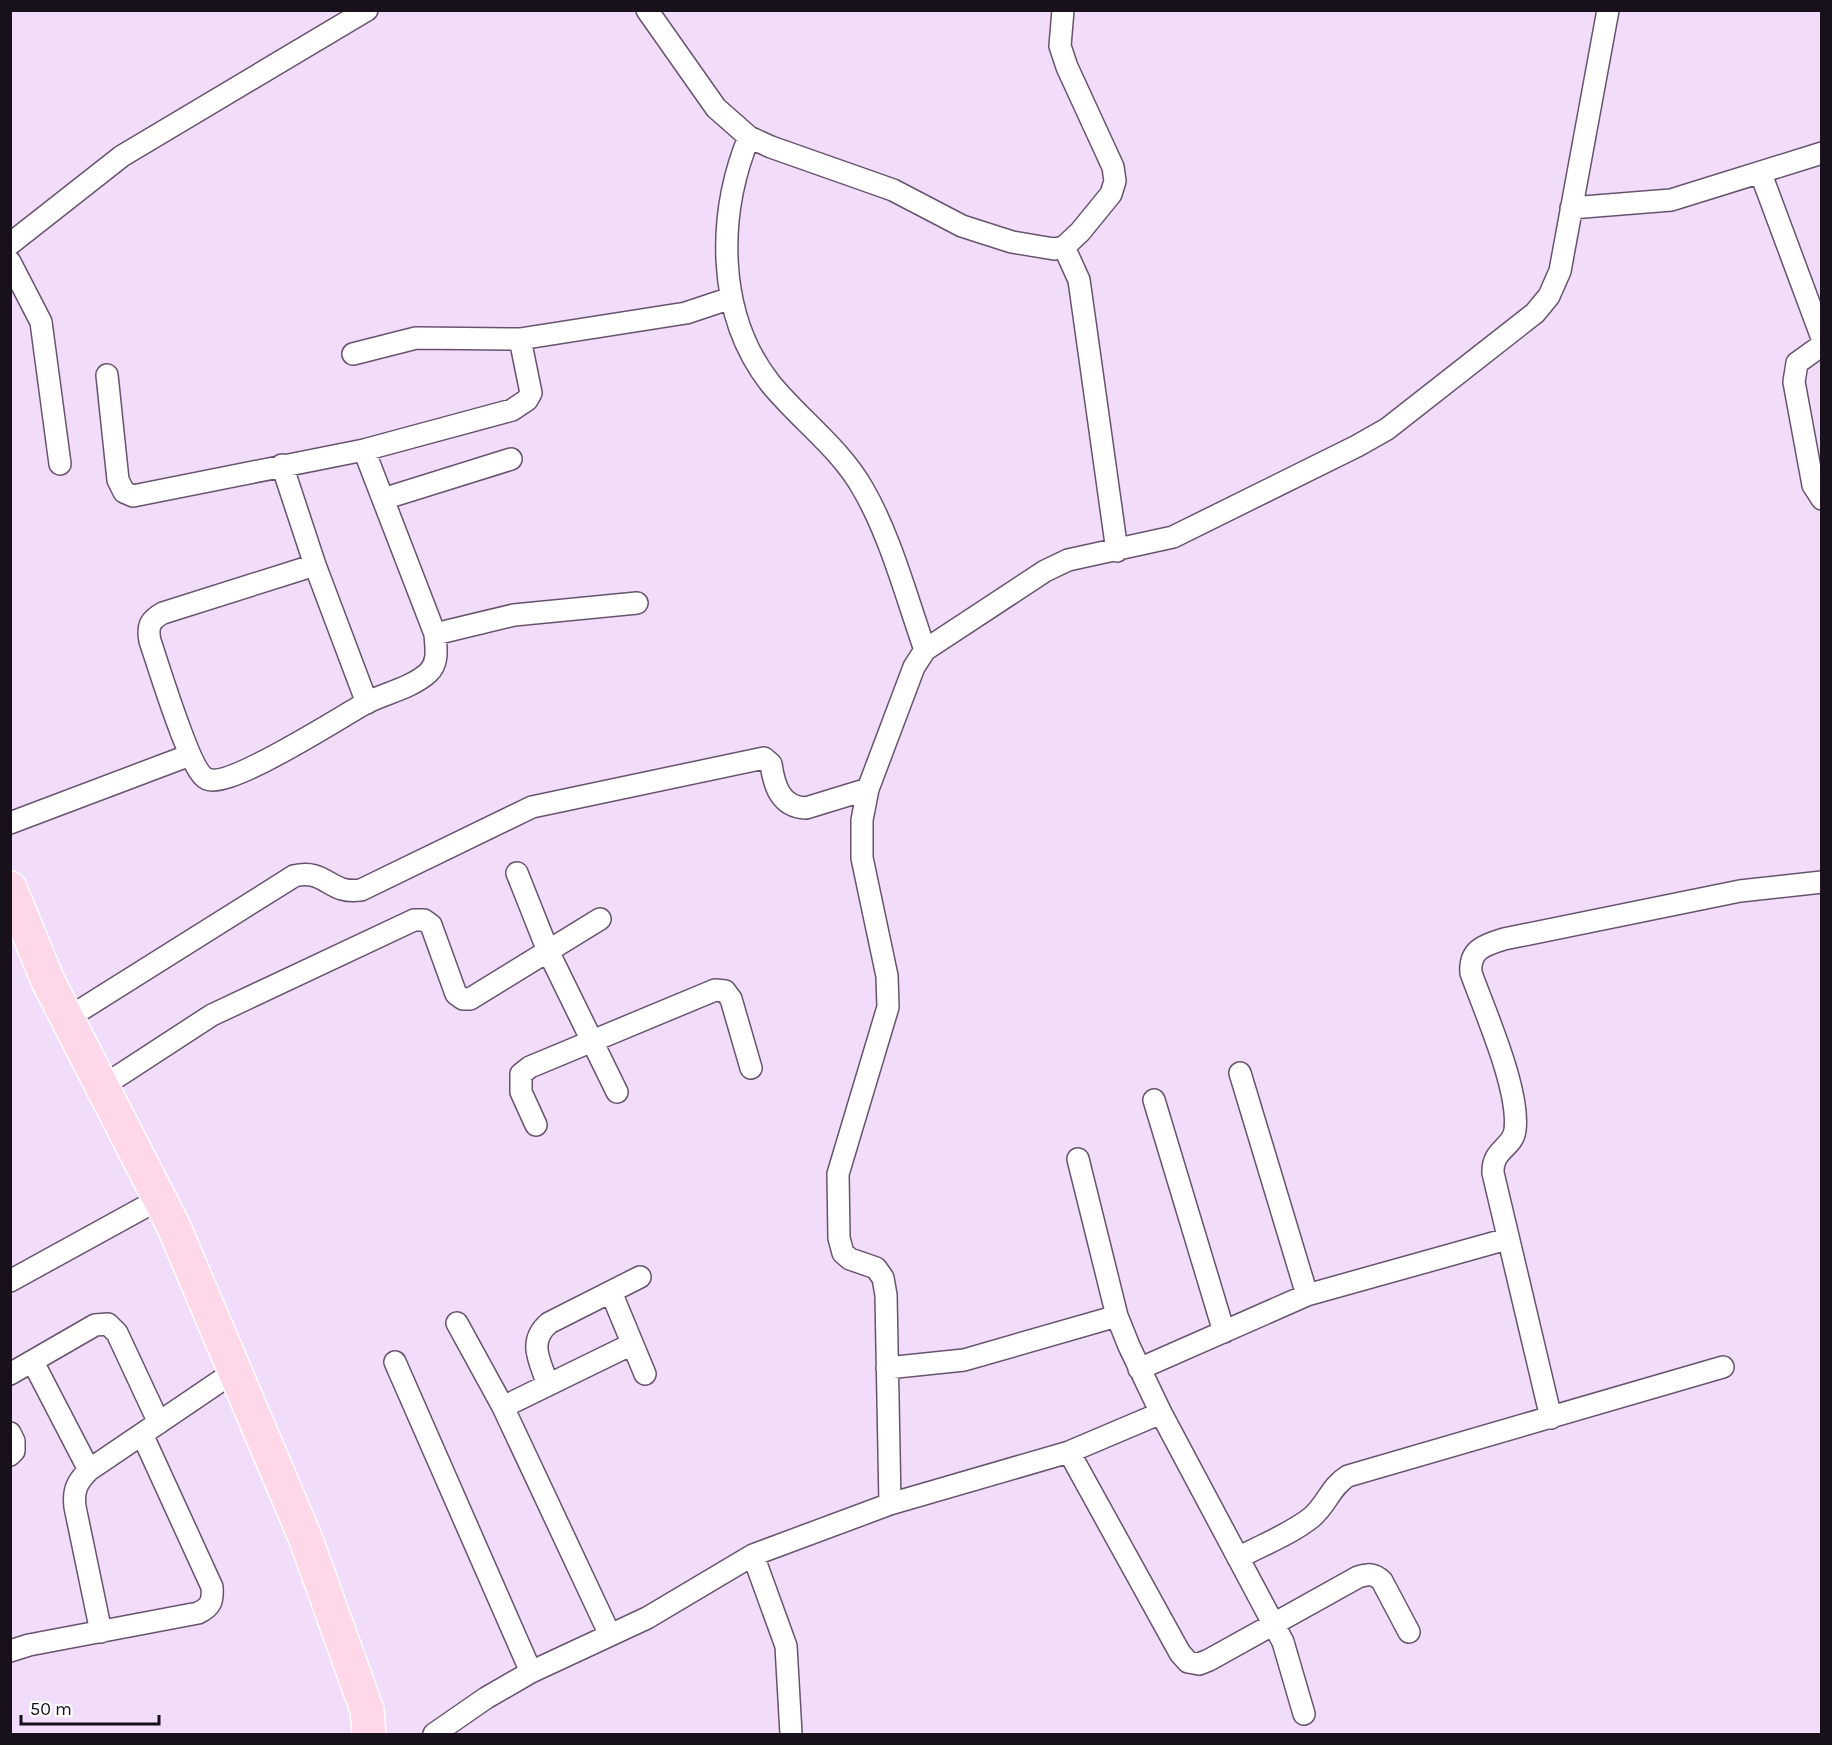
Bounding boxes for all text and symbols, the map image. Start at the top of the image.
scale bar [21,1688,159,1726]
text: 50 m [30,1698,72,1720]

